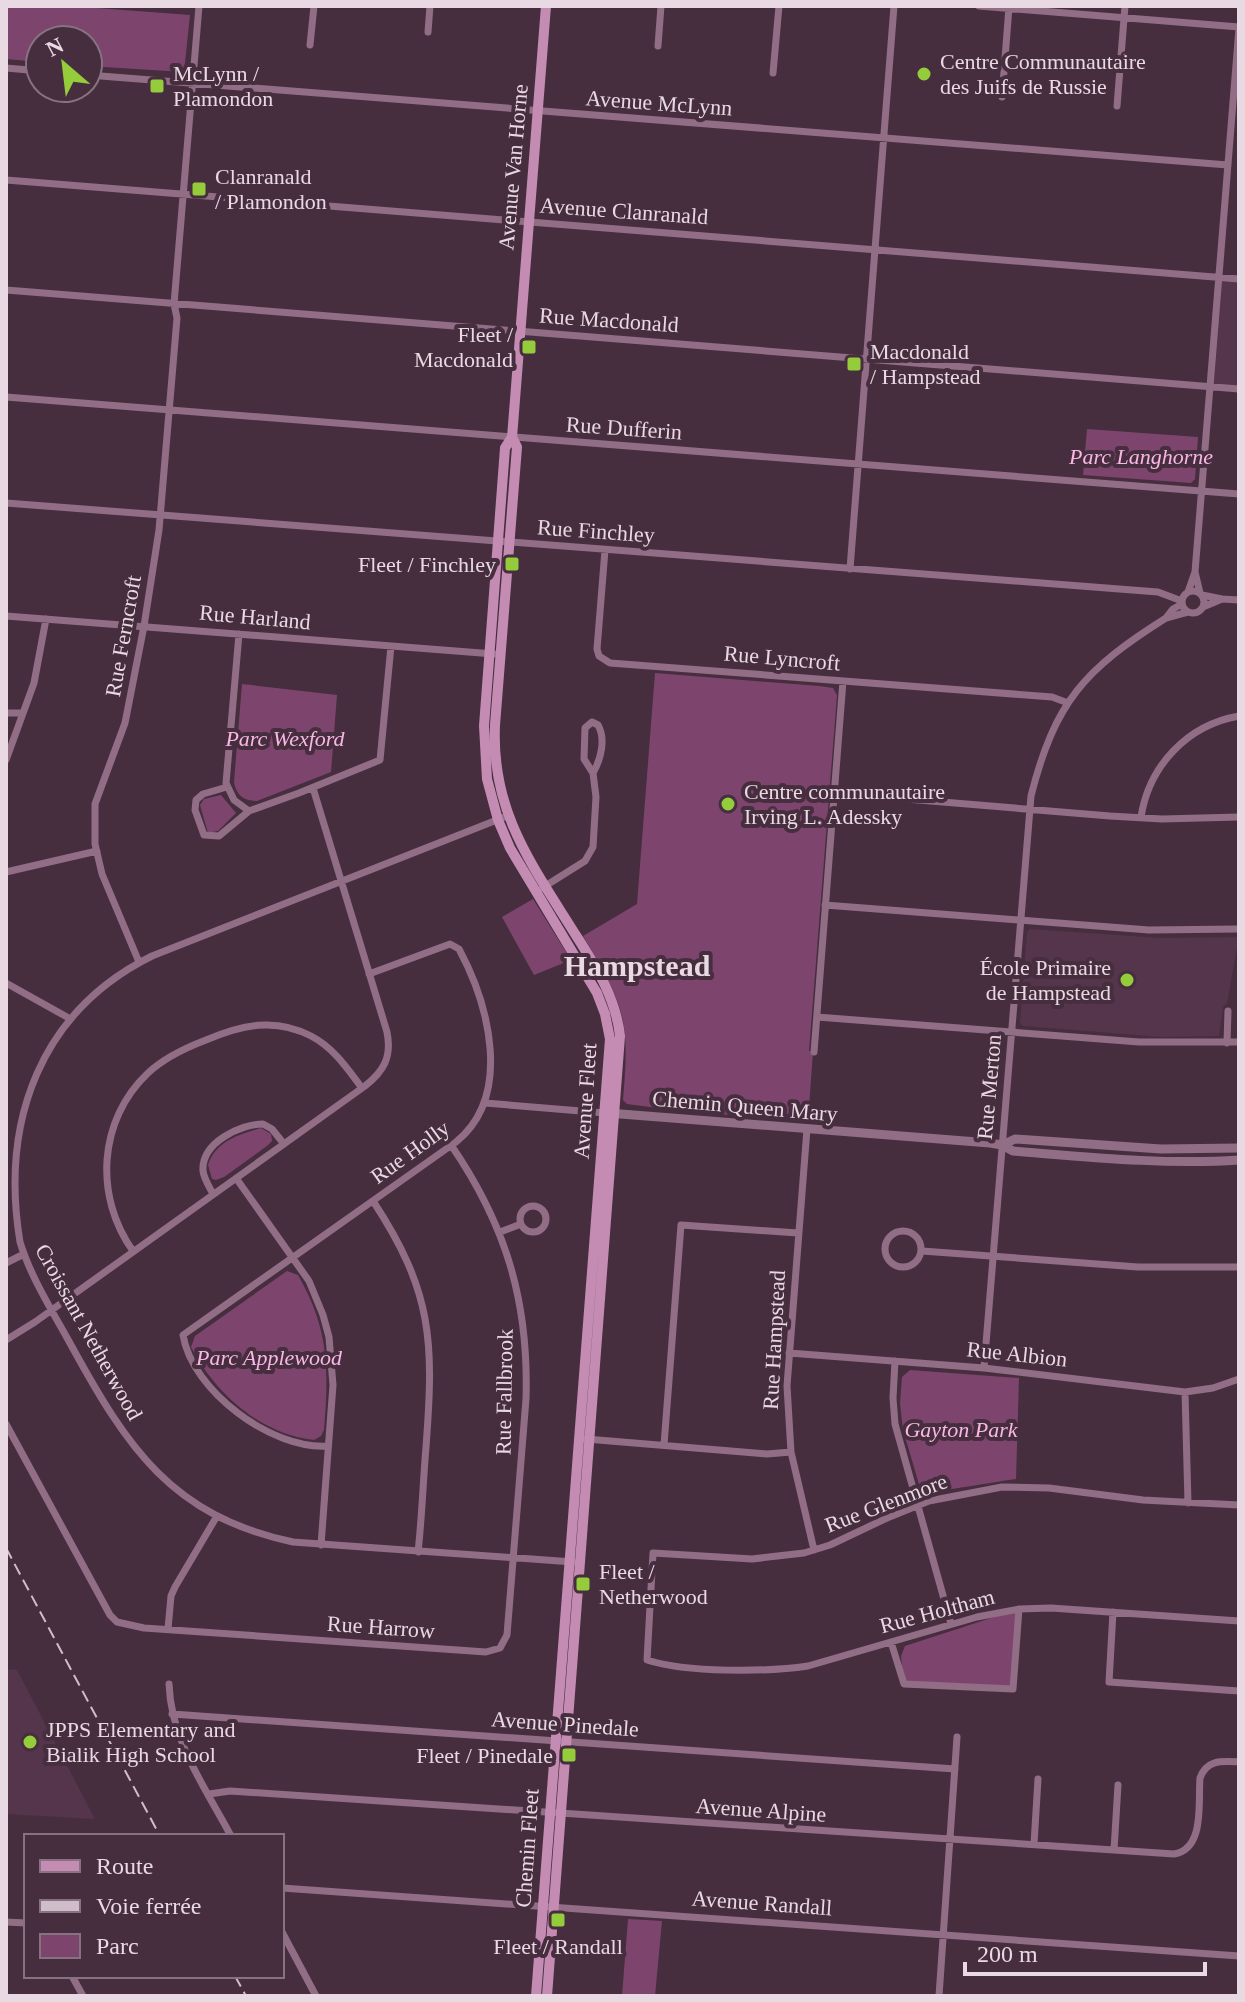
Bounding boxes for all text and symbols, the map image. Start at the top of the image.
north arrow [24,24,104,104]
text: N [42,32,68,62]
place label: Centre Communautaire des Juifs de Russie [940,49,1146,99]
place label: McLynn / Plamondon [173,61,273,111]
marker: Centre Communautaire des Juifs de Russie [915,65,933,83]
marker: McLynn / Plamondon [148,77,166,95]
street label: Avenue Van Horne [493,83,533,251]
street label: Avenue McLynn [585,85,733,121]
place label: Clanranald / Plamondon [215,164,327,214]
marker: Clanranald / Plamondon [190,180,208,198]
street label: Avenue Clanranald [539,193,709,229]
street label: Rue Macdonald [538,303,680,337]
place label: Fleet / Macdonald [414,322,514,372]
marker: Fleet / Macdonald [520,338,538,356]
place label: Macdonald / Hampstead [870,339,981,389]
marker: Macdonald / Hampstead [845,355,863,373]
street label: Rue Dufferin [565,411,683,445]
park label: Parc Langhorne [1068,444,1213,469]
street label: Rue Finchley [536,514,656,548]
place label: Fleet / Finchley [358,552,496,577]
marker: Fleet / Finchley [503,555,521,573]
street label: Rue Ferncroft [100,573,146,699]
street label: Rue Harland [198,600,312,634]
street label: Rue Lyncroft [723,640,841,676]
park label: Parc Wexford [224,726,346,751]
place label: Centre communautaire Irving L. Adessky [744,779,945,829]
marker: Centre communautaire Irving L. Adessky [719,795,737,813]
district label: Hampstead [564,949,711,982]
place label: École Primaire de Hampstead [980,955,1111,1005]
marker: École Primaire de Hampstead [1118,971,1136,989]
street label: Rue Merton [972,1033,1006,1141]
street label: Avenue Fleet [568,1042,602,1160]
street label: Chemin Queen Mary [651,1085,839,1127]
street label: Rue Holly [366,1115,454,1189]
street label: Croissant Netherwood [30,1240,148,1424]
street label: Rue Hampstead [758,1269,790,1411]
street label: Rue Fallbrook [490,1329,518,1455]
street label: Rue Albion [966,1336,1068,1372]
park label: Parc Applewood [195,1345,343,1370]
park label: Gayton Park [904,1417,1019,1442]
street label: Rue Glenmore [821,1468,951,1538]
place label: Fleet / Netherwood [599,1559,708,1609]
marker: Fleet / Netherwood [574,1575,592,1593]
street label: Rue Holtham [877,1584,997,1638]
street label: Rue Harrow [326,1611,436,1643]
street label: Avenue Pinedale [490,1706,640,1742]
place label: JPPS Elementary and Bialik High School [46,1717,235,1767]
marker: JPPS Elementary and Bialik High School [21,1733,39,1751]
place label: Fleet / Pinedale [416,1743,553,1768]
marker: Fleet / Pinedale [560,1746,578,1764]
street label: Chemin Fleet [510,1788,544,1908]
street label: Avenue Alpine [695,1793,827,1827]
legend [24,1834,284,1978]
text: Route [96,1853,153,1879]
street label: Avenue Randall [691,1886,833,1920]
text: Voie ferrée [96,1893,202,1919]
marker: Fleet / Randall [549,1911,567,1929]
scale bar [965,1926,1205,1976]
text: Parc [96,1933,139,1959]
place label: Fleet / Randall [493,1934,623,1959]
text: 200 m [977,1941,1038,1967]

